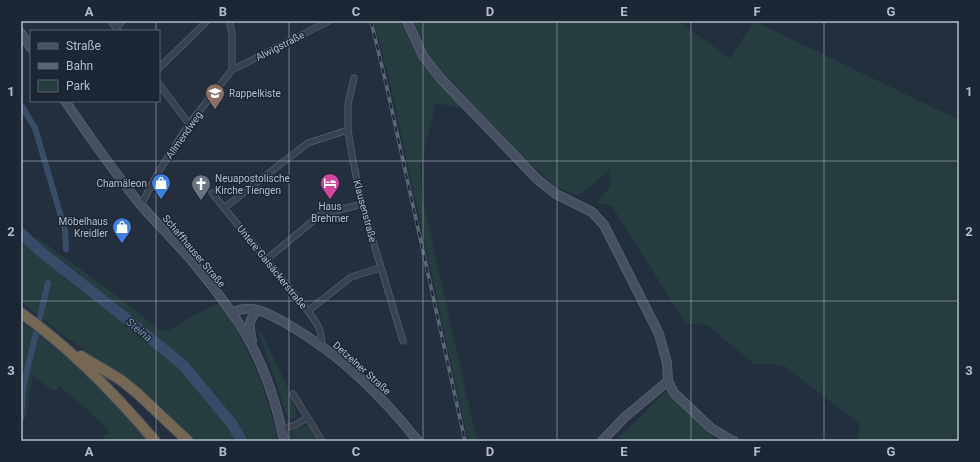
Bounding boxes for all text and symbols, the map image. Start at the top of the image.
text: A [85,4,94,19]
text: B [219,4,227,19]
text: C [352,4,361,19]
text: D [486,4,494,19]
text: E [620,4,628,19]
text: F [753,4,761,19]
text: G [887,4,896,19]
street label: Alwigstraße [254,29,306,63]
legend [30,30,160,102]
text: Straße [66,39,101,53]
text: Bahn [66,59,93,73]
text: Park [66,79,91,93]
school or university icon: Rappelkiste [204,82,226,110]
text: 1 [7,84,15,99]
text: 1 [965,84,973,99]
place label: Rappelkiste [229,88,281,99]
street label: Allmendweg [164,109,204,161]
shop icon: Chamäleon [150,172,172,200]
hotel icon: Haus Brehmer [319,172,341,200]
church icon: Neuapostolische Kirche Tiengen [190,173,212,201]
place label: Neuapostolische Kirche Tiengen [215,173,290,196]
place label: Chamäleon [96,178,147,189]
street label: Klausenstraße [351,179,379,243]
place label: Haus Brehmer [311,201,350,224]
street label: Schaffhauser Straße [161,213,227,289]
place label: Möbelhaus Kreidler [59,216,109,239]
shop icon: Möbelhaus Kreidler [111,216,133,244]
street label: Untere Gaisäckerstraße [235,223,309,311]
text: 2 [7,224,15,239]
text: 2 [965,224,973,239]
water label: Steina [123,316,155,345]
street label: Detzelner Straße [331,339,393,397]
text: 3 [7,363,15,378]
text: 3 [965,363,973,378]
text: A [85,444,94,459]
text: B [219,444,227,459]
text: C [352,444,361,459]
text: D [486,444,494,459]
text: E [620,444,628,459]
text: F [753,444,761,459]
text: G [887,444,896,459]

